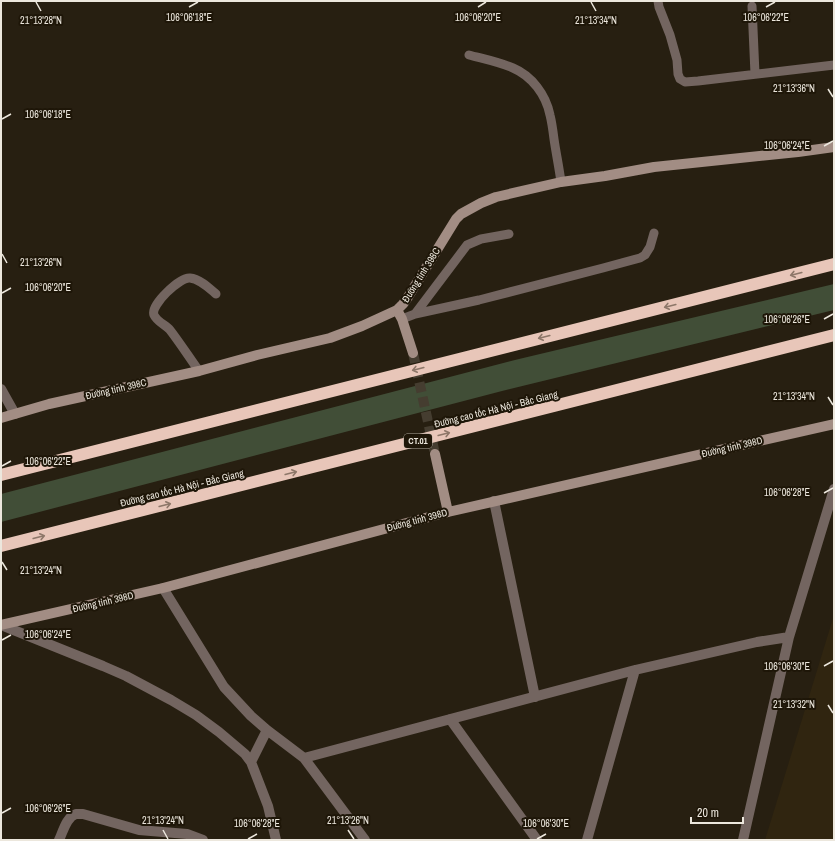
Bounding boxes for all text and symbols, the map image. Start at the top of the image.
text: 106°06'18"E [166,11,212,24]
text: 106°06'20"E [455,11,501,24]
text: 106°06'22"E [743,11,789,24]
text: 21°13'28"N [20,14,62,27]
text: 21°13'34"N [575,14,617,27]
text: 21°13'36"N [773,82,815,95]
text: 106°06'18"E [25,108,71,121]
text: 106°06'24"E [764,139,810,152]
street label: Đường tỉnh 398C [399,245,443,305]
text: 21°13'26"N [20,256,62,269]
one-way arrow [790,270,803,278]
text: 106°06'20"E [25,281,71,294]
one-way arrow [664,302,677,310]
text: 106°06'26"E [764,313,810,326]
one-way arrow [538,334,551,342]
one-way arrow [412,366,425,374]
street label: Đường tỉnh 398C [84,376,148,402]
street label: Đường cao tốc Hà Nội - Bắc Giang [433,387,559,431]
text: 21°13'34"N [773,390,815,403]
one-way arrow [437,430,450,437]
road number: CT.01 [404,434,432,448]
street label: Đường tỉnh 398D [700,434,764,460]
text: 106°06'22"E [25,455,71,468]
street label: Đường cao tốc Hà Nội - Bắc Giang [119,466,245,510]
one-way arrow [284,469,297,476]
text: 106°06'28"E [764,486,810,499]
one-way arrow [158,501,171,508]
street label: Đường tỉnh 398D [385,506,449,534]
one-way arrow [32,533,45,540]
text: 21°13'24"N [20,564,62,577]
street label: Đường tỉnh 398D [71,589,135,615]
text: 106°06'24"E [25,628,71,641]
text: 106°06'30"E [764,660,810,673]
text: 21°13'32"N [773,698,815,711]
scale bar [691,799,743,825]
text: 106°06'26"E [25,802,71,815]
text: 20 m [697,805,719,821]
text: 21°13'24"N [142,814,184,827]
text: 21°13'26"N [327,814,369,827]
text: 106°06'28"E [234,817,280,830]
text: 106°06'30"E [523,817,569,830]

